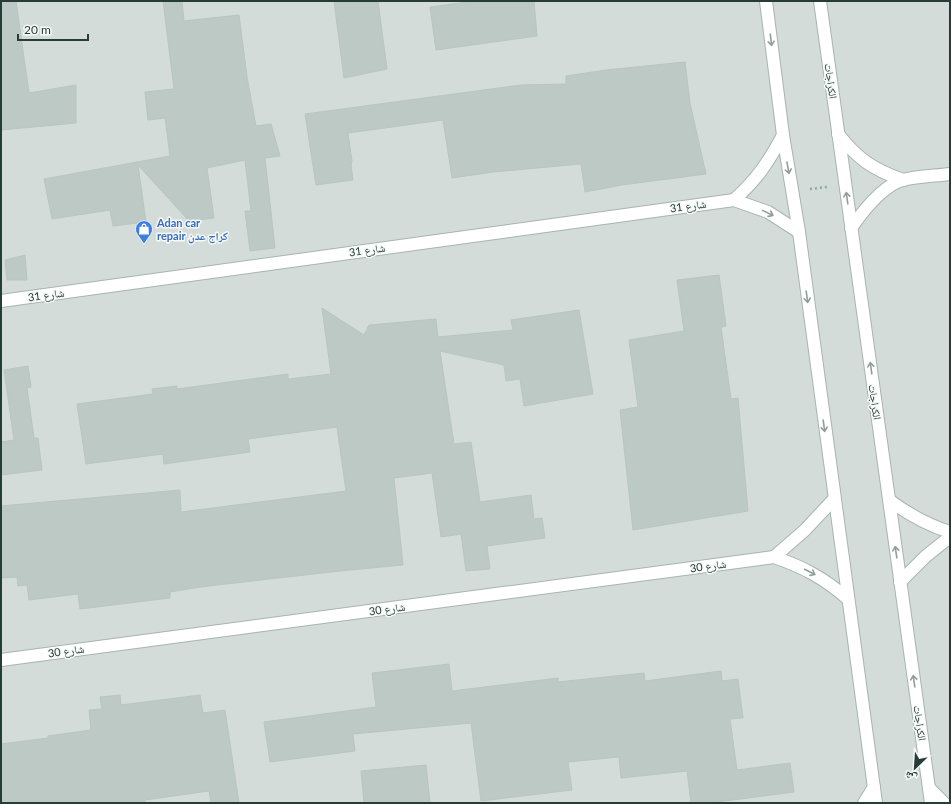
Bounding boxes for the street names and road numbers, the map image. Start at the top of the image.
street label: الكراجات [823,63,840,99]
street label: شارع 31 [669,197,707,215]
street label: شارع 31 [348,241,386,259]
street label: شارع 31 [27,286,65,304]
street label: الكراجات [867,384,884,420]
street label: شارع 30 [689,557,727,575]
street label: شارع 30 [368,600,406,618]
street label: شارع 30 [47,642,85,660]
street label: الكراجات [912,705,929,741]

